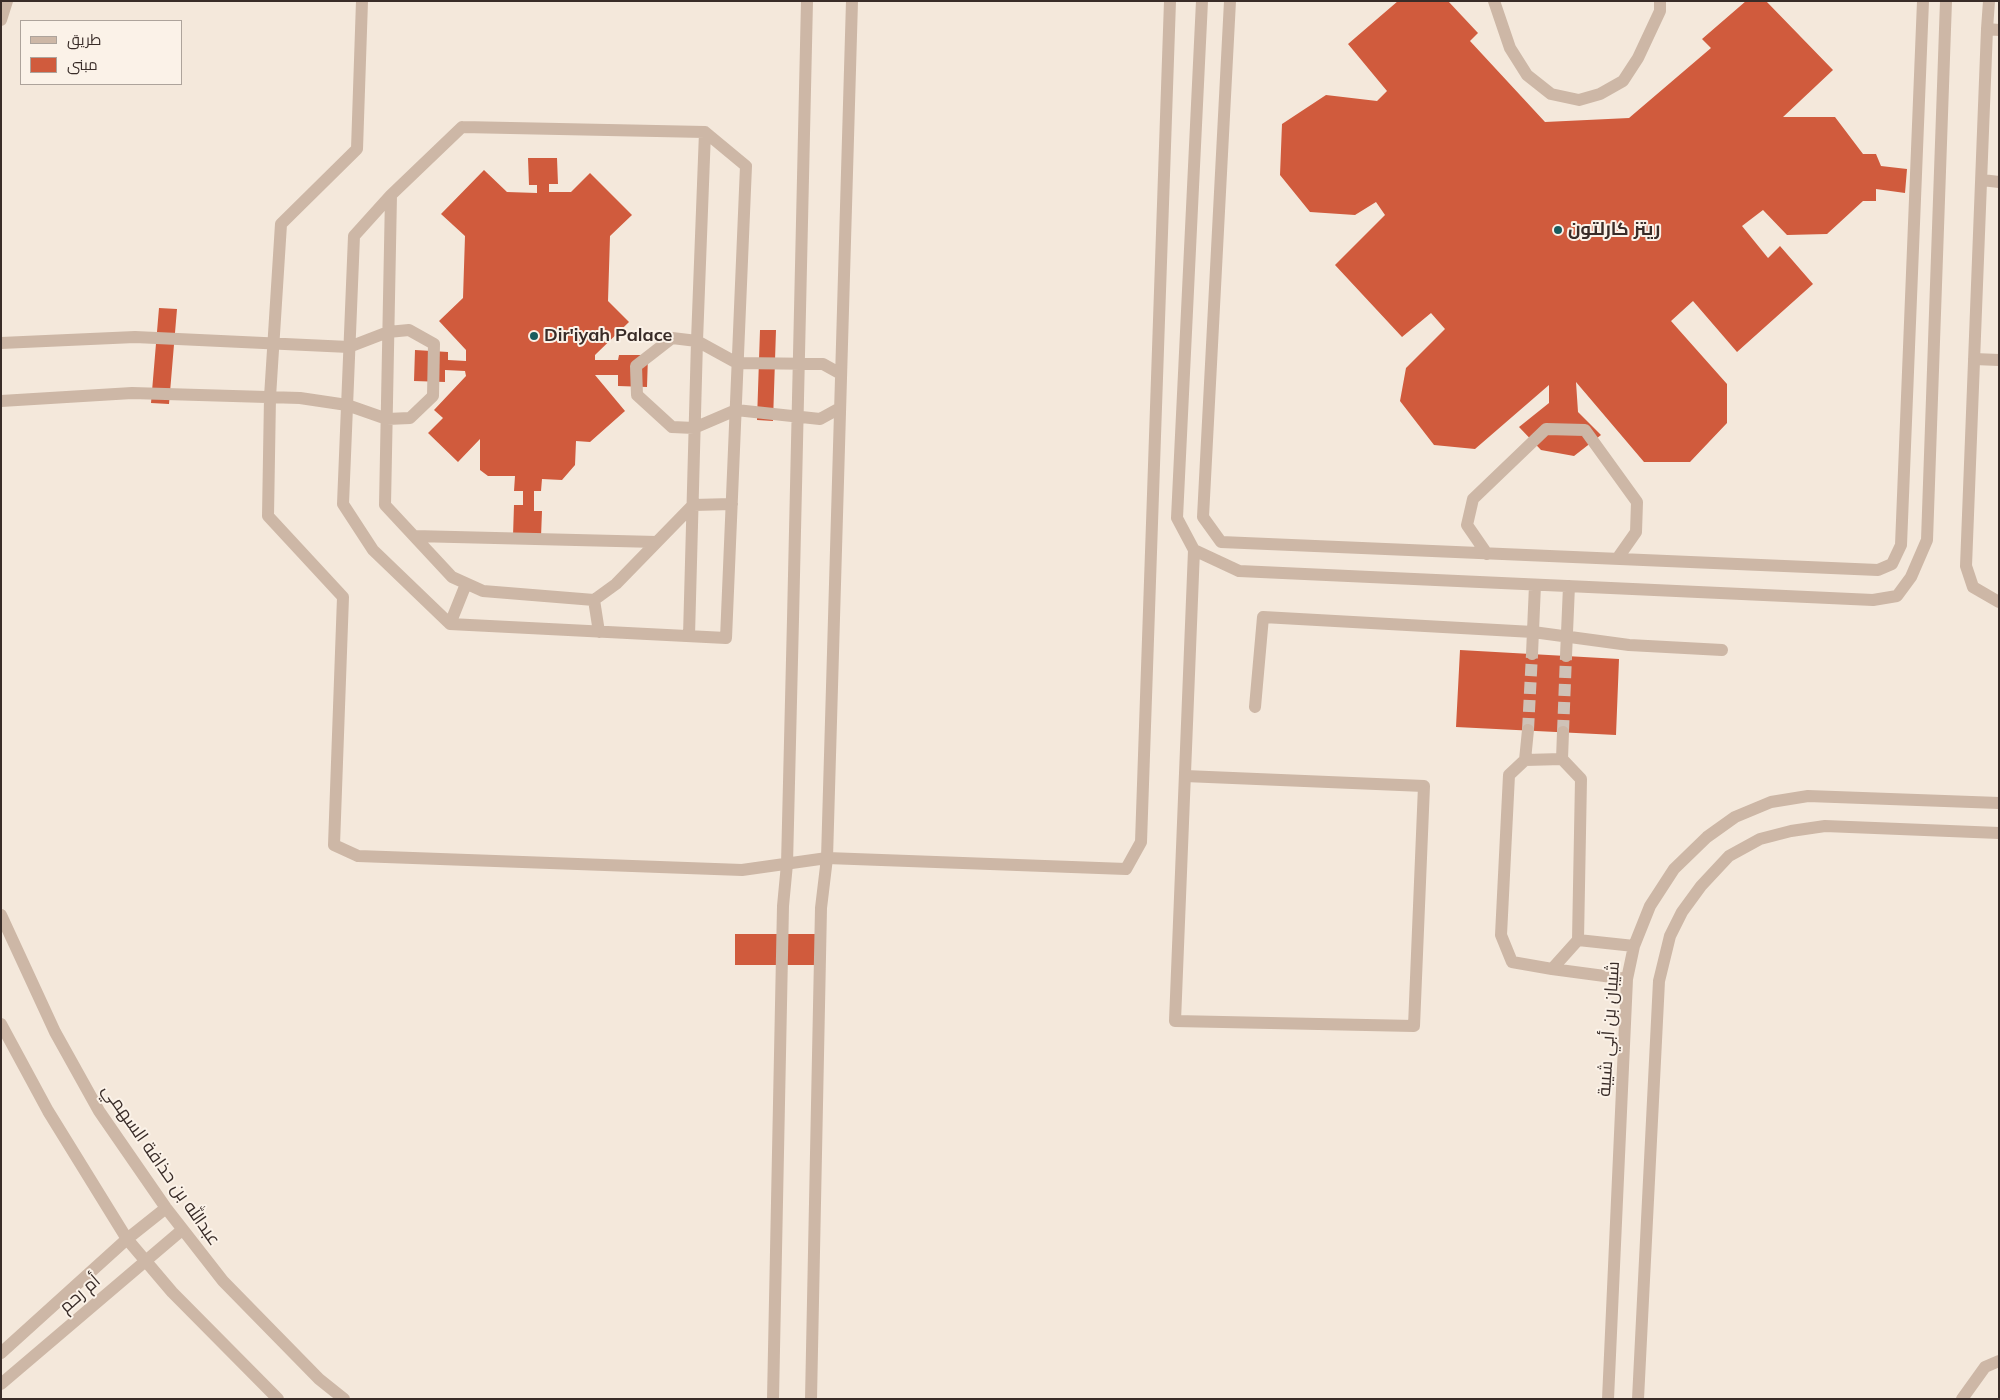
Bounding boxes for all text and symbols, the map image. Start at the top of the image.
legend [20,20,182,85]
text: طريق [67,30,101,49]
text: مبنى [67,55,98,74]
place label: ريتز كارلتون [1568,219,1660,241]
marker: ريتز كارلتون [1552,224,1564,236]
place label: Dir'iyah Palace [544,325,672,347]
marker: Dir'iyah Palace [528,330,540,342]
street label: شيبان بن أبي شيبة [1593,961,1625,1097]
street label: عبدالله بن حذافة السهمي [97,1080,225,1250]
street label: أم رحم [55,1270,105,1318]

